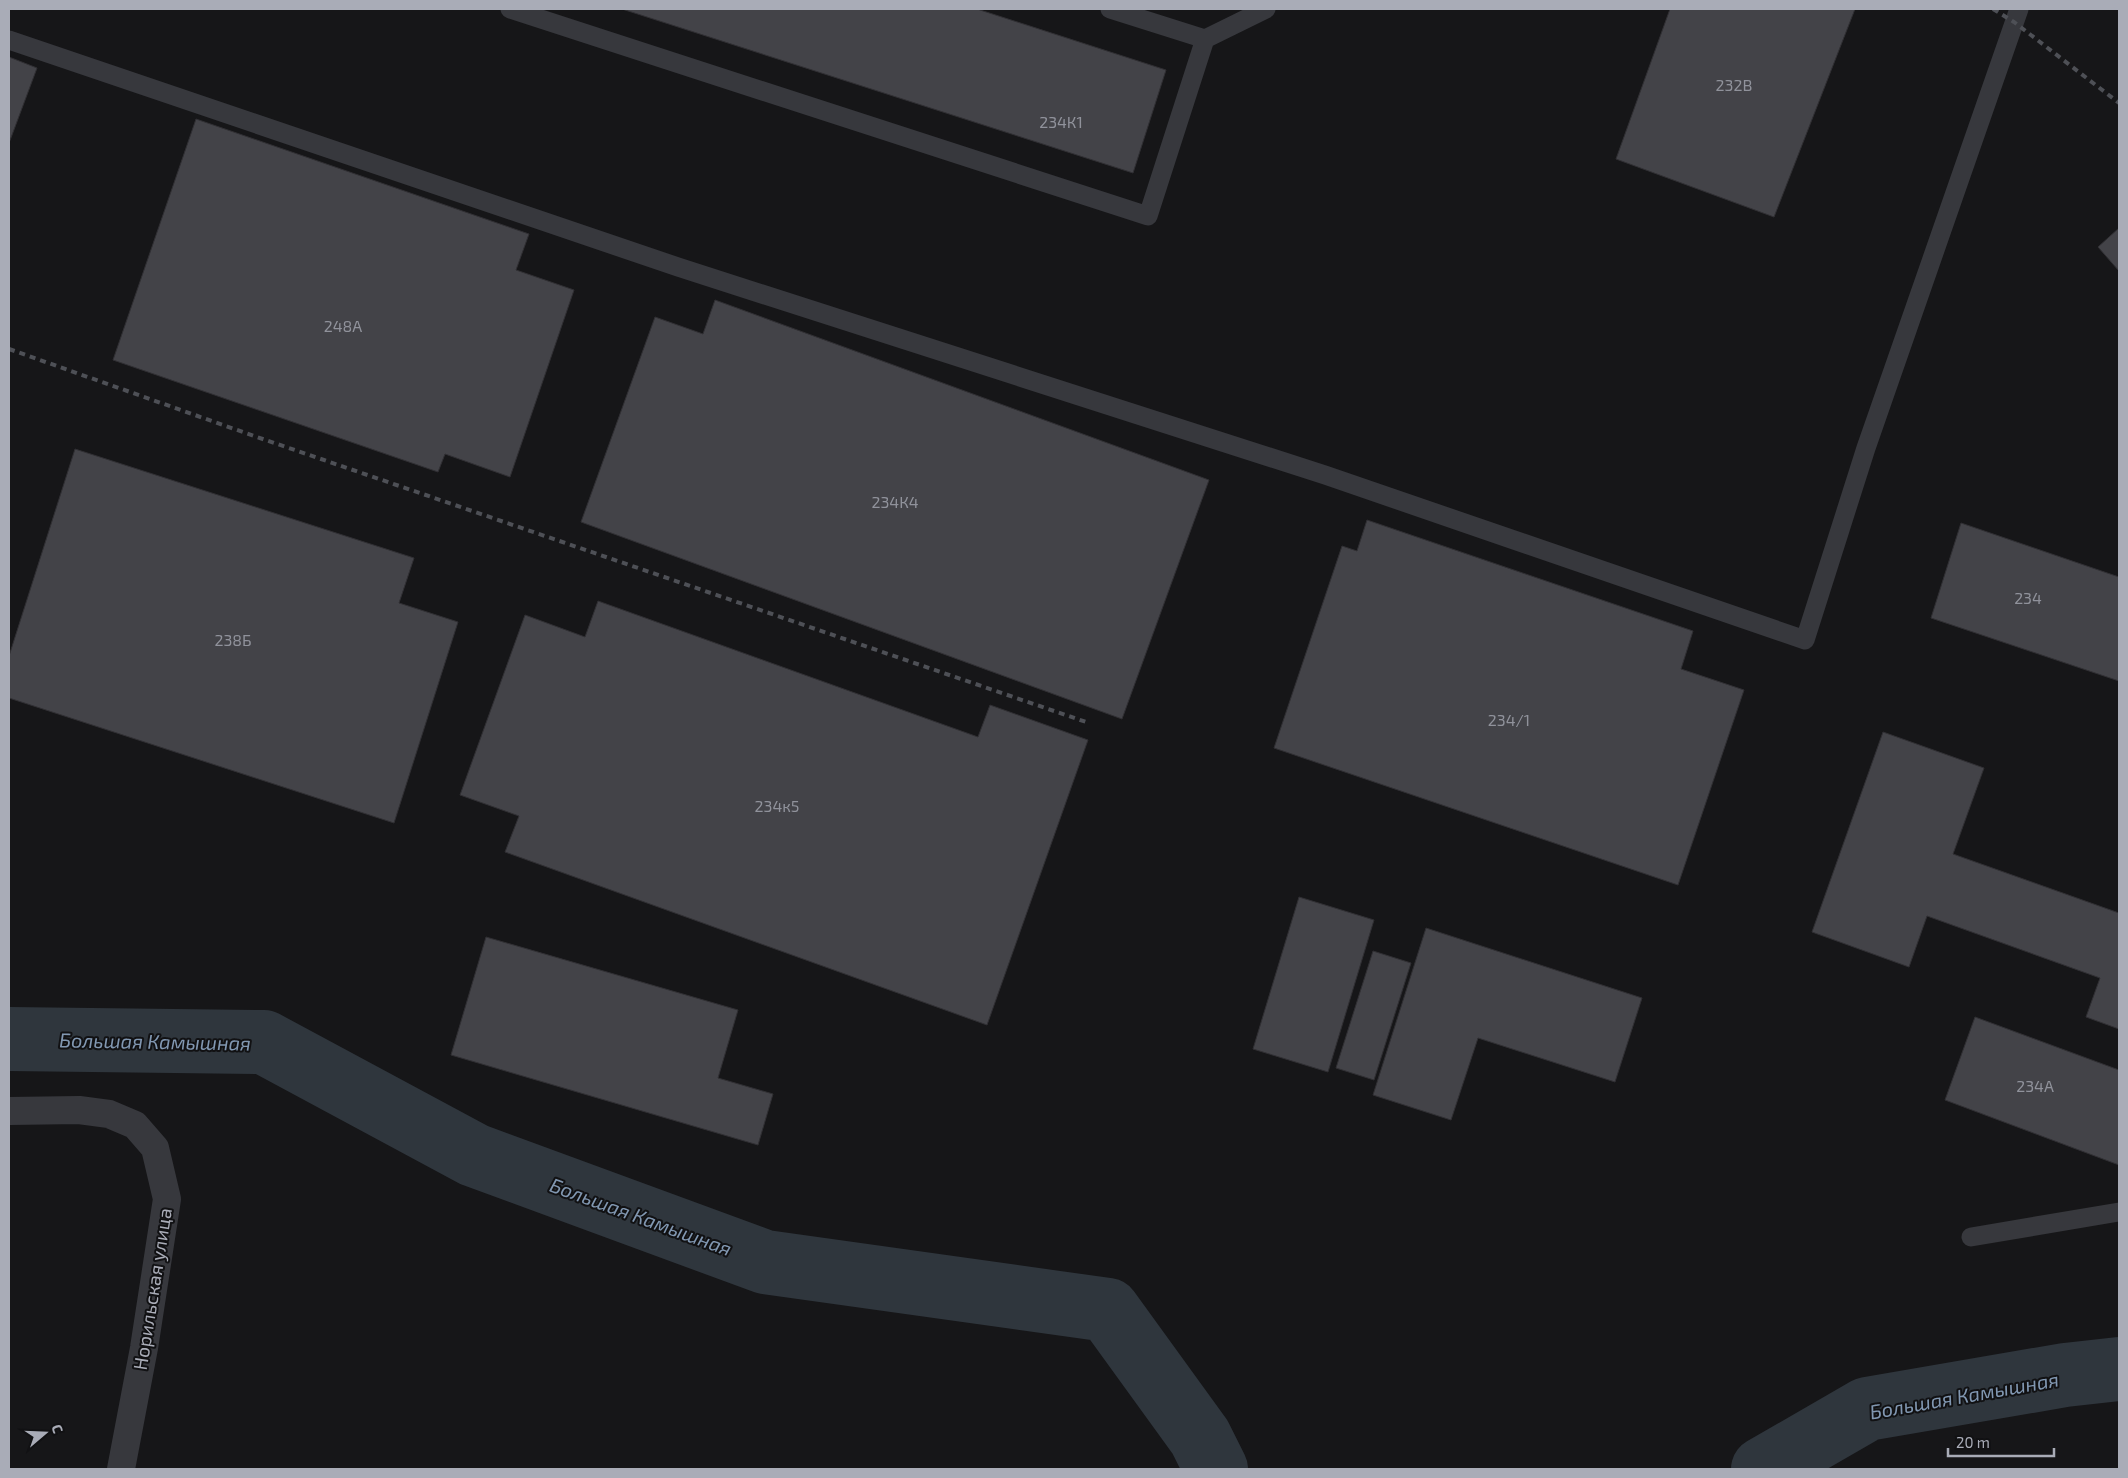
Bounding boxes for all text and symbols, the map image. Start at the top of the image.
house number: 232В [1716,75,1752,94]
house number: 234К1 [1039,112,1083,131]
house number: 248А [324,316,362,335]
house number: 234К4 [871,492,919,511]
house number: 234 [2014,588,2042,607]
house number: 238Б [214,630,252,649]
house number: 234/1 [1488,710,1530,729]
house number: 234к5 [755,796,799,815]
water label: Большая Камышная [59,1027,251,1055]
house number: 234А [2016,1076,2054,1095]
water label: Большая Камышная [547,1172,735,1260]
street label: Норильская улица [128,1206,177,1372]
water label: Большая Камышная [1867,1367,2061,1423]
north arrow [20,1408,70,1458]
text: С [48,1422,67,1435]
scale bar [1948,1426,2054,1458]
text: 20 m [1956,1433,1990,1451]

